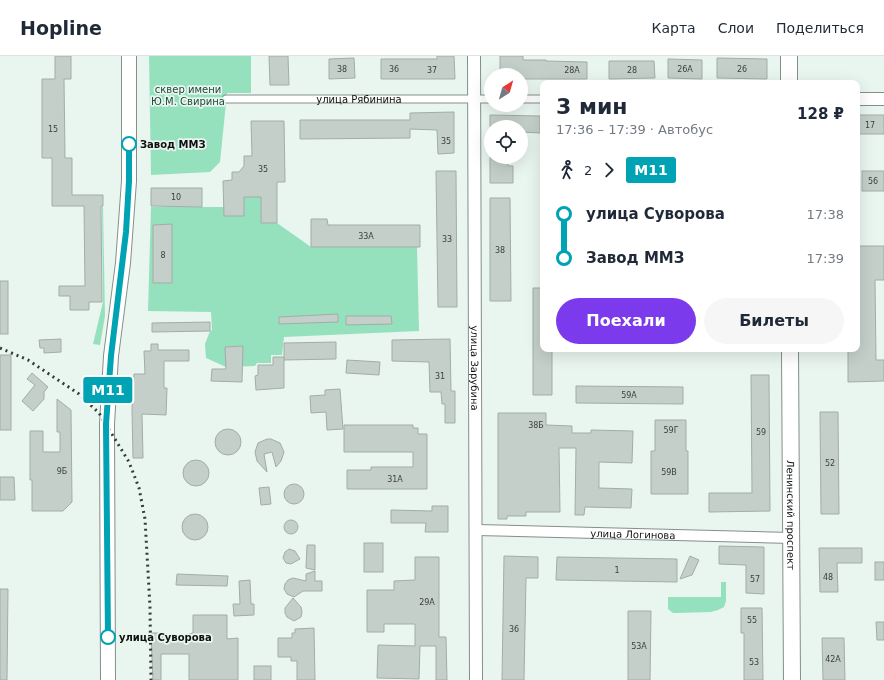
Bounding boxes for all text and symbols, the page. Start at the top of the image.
text: Hopline [20,17,102,39]
text: Карта [652,20,696,36]
text: Слои [718,20,754,36]
text: Поделиться [776,20,864,36]
house number: 38 [337,65,347,74]
house number: 36 [389,65,399,74]
house number: 26А [677,65,693,74]
house number: 26 [737,65,747,74]
house number: 37 [427,66,437,75]
house number: 28А [564,66,580,75]
house number: 28 [627,66,637,75]
north arrow [484,68,528,112]
map controls [484,68,528,164]
park label: сквер имени Ю.М. Свирина [151,84,225,107]
street label: улица Рябинина [316,94,402,105]
text: 3 мин [556,94,628,119]
text: 128 ₽ [797,105,844,123]
button: locate [484,120,528,164]
house number: 17 [865,121,875,130]
text: 17:36 – 17:39 · Автобус [556,122,713,137]
house number: 15 [48,125,58,134]
marker: Завод ММЗ [121,136,137,152]
house number: 35 [441,137,451,146]
place label: Завод ММЗ [140,139,206,150]
icon: walk [556,159,578,181]
icon: forward [598,159,620,181]
text: М11 [634,162,668,178]
text: 2 [584,163,592,178]
house number: 35 [258,165,268,174]
house number: 56 [868,177,878,186]
house number: 10 [171,193,181,202]
text: улица Суворова [586,205,725,223]
text: 17:38 [807,207,844,222]
house number: 33А [358,232,374,241]
house number: 33 [442,235,452,244]
house number: 38 [495,246,505,255]
text: Завод ММЗ [586,249,684,267]
house number: 8 [160,251,166,260]
text: 17:39 [807,251,844,266]
button: Поехали [556,298,696,344]
button: Билеты [704,298,844,344]
street label: улица Зарубина [469,325,481,411]
house number: 31 [435,372,445,381]
line badge: М11 [85,377,131,403]
text: М11 [91,382,125,398]
house number: 59А [621,391,637,400]
house number: 38Б [528,421,544,430]
house number: 59Г [663,426,679,435]
house number: 59 [756,428,766,437]
house number: 52 [825,459,835,468]
street label: Ленинский проспект [785,460,797,570]
house number: 9Б [57,467,67,476]
house number: 59В [661,468,677,477]
house number: 31А [387,475,403,484]
street label: улица Логинова [590,527,676,541]
house number: 1 [614,566,620,575]
house number: 48 [823,573,833,582]
house number: 57 [750,575,760,584]
house number: 29А [419,598,435,607]
house number: 55 [747,616,757,625]
house number: 36 [509,625,519,634]
marker: улица Суворова [100,629,116,645]
place label: улица Суворова [119,632,212,643]
house number: 53А [631,642,647,651]
house number: 42А [825,655,841,664]
house number: 53 [749,658,759,667]

